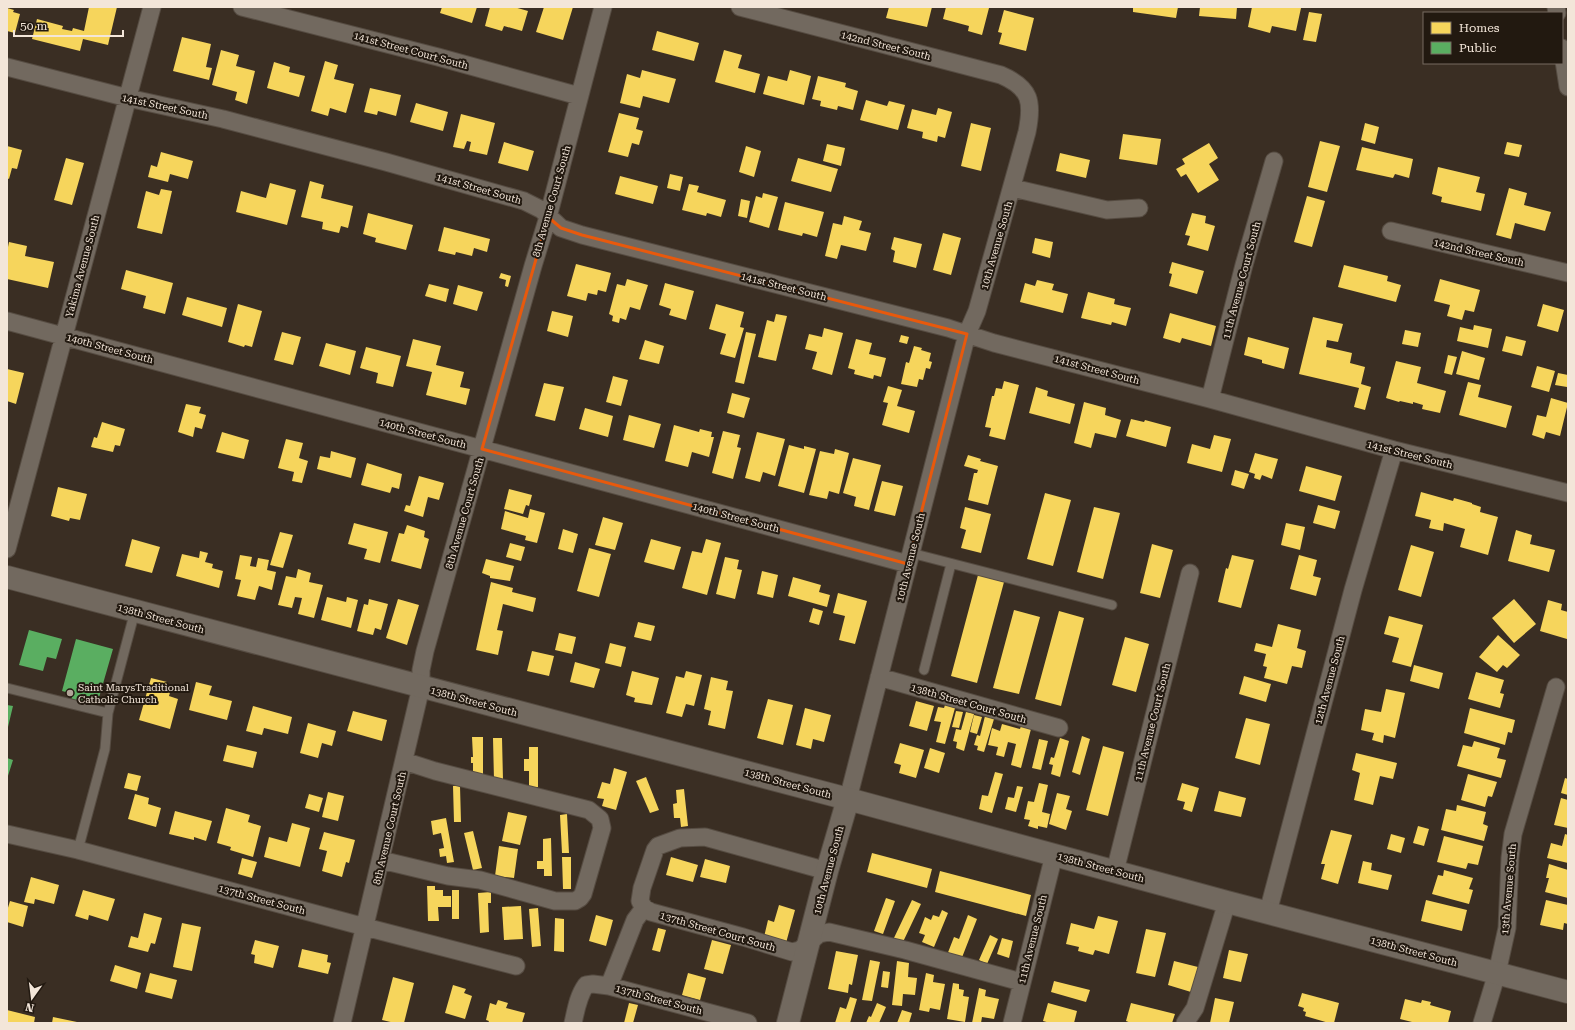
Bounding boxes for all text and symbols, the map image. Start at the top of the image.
scale bar [14,12,123,38]
legend [1423,12,1563,64]
text: 50 m [20,19,47,33]
text: Homes [1459,21,1500,35]
street label: 142nd Street South [840,29,933,62]
street label: 141st Street Court South [352,30,470,71]
text: Public [1459,41,1497,55]
street label: 141st Street South [121,92,210,121]
street label: 8th Avenue Court South [530,143,573,258]
street label: 141st Street South [435,171,523,206]
street label: 10th Avenue South [979,199,1014,291]
street label: Yakima Avenue South [64,213,102,318]
street label: 11th Avenue Court South [1220,220,1263,340]
street label: 142nd Street South [1433,237,1526,268]
street label: 141st Street South [740,271,828,303]
street label: 140th Street South [65,332,155,366]
street label: 141st Street South [1053,353,1141,386]
street label: 140th Street South [378,417,468,451]
street label: 141st Street South [1366,439,1454,471]
street label: 8th Avenue Court South [443,455,486,570]
street label: 140th Street South [691,501,781,535]
street label: 10th Avenue South [894,511,927,603]
street label: 138th Street South [116,602,206,636]
street label: 12th Avenue South [1312,634,1347,726]
street label: 11th Avenue Court South [1132,661,1173,782]
place label: Saint MarysTraditional Catholic Church [78,682,189,705]
street label: 138th Street Court South [910,682,1028,725]
street label: 138th Street South [429,685,519,719]
marker: Saint MarysTraditional Catholic Church [65,688,75,698]
street label: 138th Street South [743,767,833,801]
street label: 8th Avenue Court South [371,770,408,886]
street label: 10th Avenue South [811,824,846,916]
street label: 13th Avenue South [1499,843,1518,935]
street label: 138th Street South [1056,851,1146,885]
street label: 137th Street South [217,883,307,917]
street label: 11th Avenue South [1016,893,1049,985]
street label: 137th Street Court South [659,910,777,953]
street label: 138th Street South [1369,935,1459,969]
north arrow [12,978,52,1018]
street label: 137th Street South [614,983,704,1017]
text: N [24,1000,35,1015]

